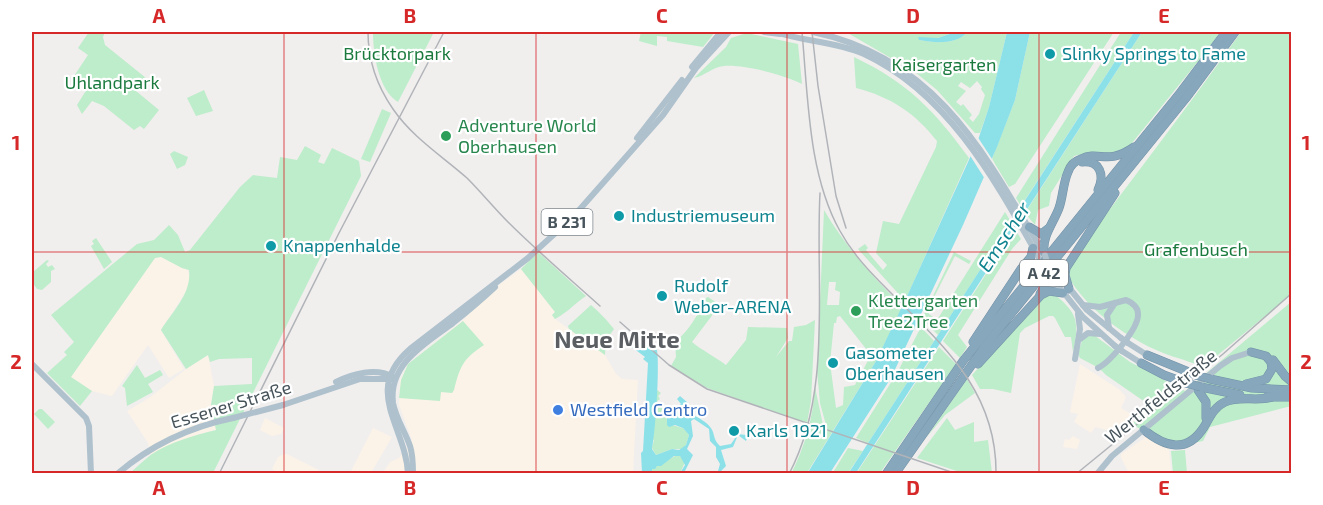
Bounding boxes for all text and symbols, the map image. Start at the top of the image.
text: A [152,3,166,27]
text: B [404,3,416,27]
text: C [656,3,668,27]
text: D [906,3,920,27]
text: E [1158,3,1170,27]
park label: Brücktorpark [343,42,451,64]
place label: Slinky Springs to Fame [1062,42,1246,64]
marker: Slinky Springs to Fame [1043,47,1057,61]
park label: Kaisergarten [892,53,996,75]
park label: Uhlandpark [64,71,160,93]
place label: Adventure World Oberhausen [458,114,596,157]
marker: Adventure World Oberhausen [439,129,453,143]
text: 1 [12,130,20,154]
text: 1 [1302,130,1310,154]
water label: Emscher [972,196,1035,276]
place label: Industriemuseum [631,204,775,226]
road number: B 231 [542,209,592,235]
marker: Industriemuseum [612,209,626,223]
place label: Knappenhalde [283,234,401,256]
park label: Grafenbusch [1144,238,1248,260]
marker: Knappenhalde [264,239,278,253]
road number: A 42 [1020,260,1068,286]
place label: Rudolf Weber-ARENA [674,274,792,317]
marker: Rudolf Weber-ARENA [655,289,669,303]
place label: Klettergarten Tree2Tree [868,289,978,332]
marker: Klettergarten Tree2Tree [849,304,863,318]
district label: Neue Mitte [554,324,680,353]
place label: Gasometer Oberhausen [845,341,944,384]
street label: Werthfeldstraße [1100,344,1221,448]
text: 2 [10,349,22,373]
text: 2 [1300,349,1312,373]
marker: Gasometer Oberhausen [826,356,840,370]
street label: Essener Straße [168,375,294,433]
place label: Westfield Centro [570,398,707,420]
marker: Westfield Centro [551,403,565,417]
place label: Karls 1921 [746,419,827,441]
marker: Karls 1921 [727,424,741,438]
text: A [152,475,166,499]
text: B [404,475,416,499]
text: C [656,475,668,499]
text: D [906,475,920,499]
text: E [1158,475,1170,499]

